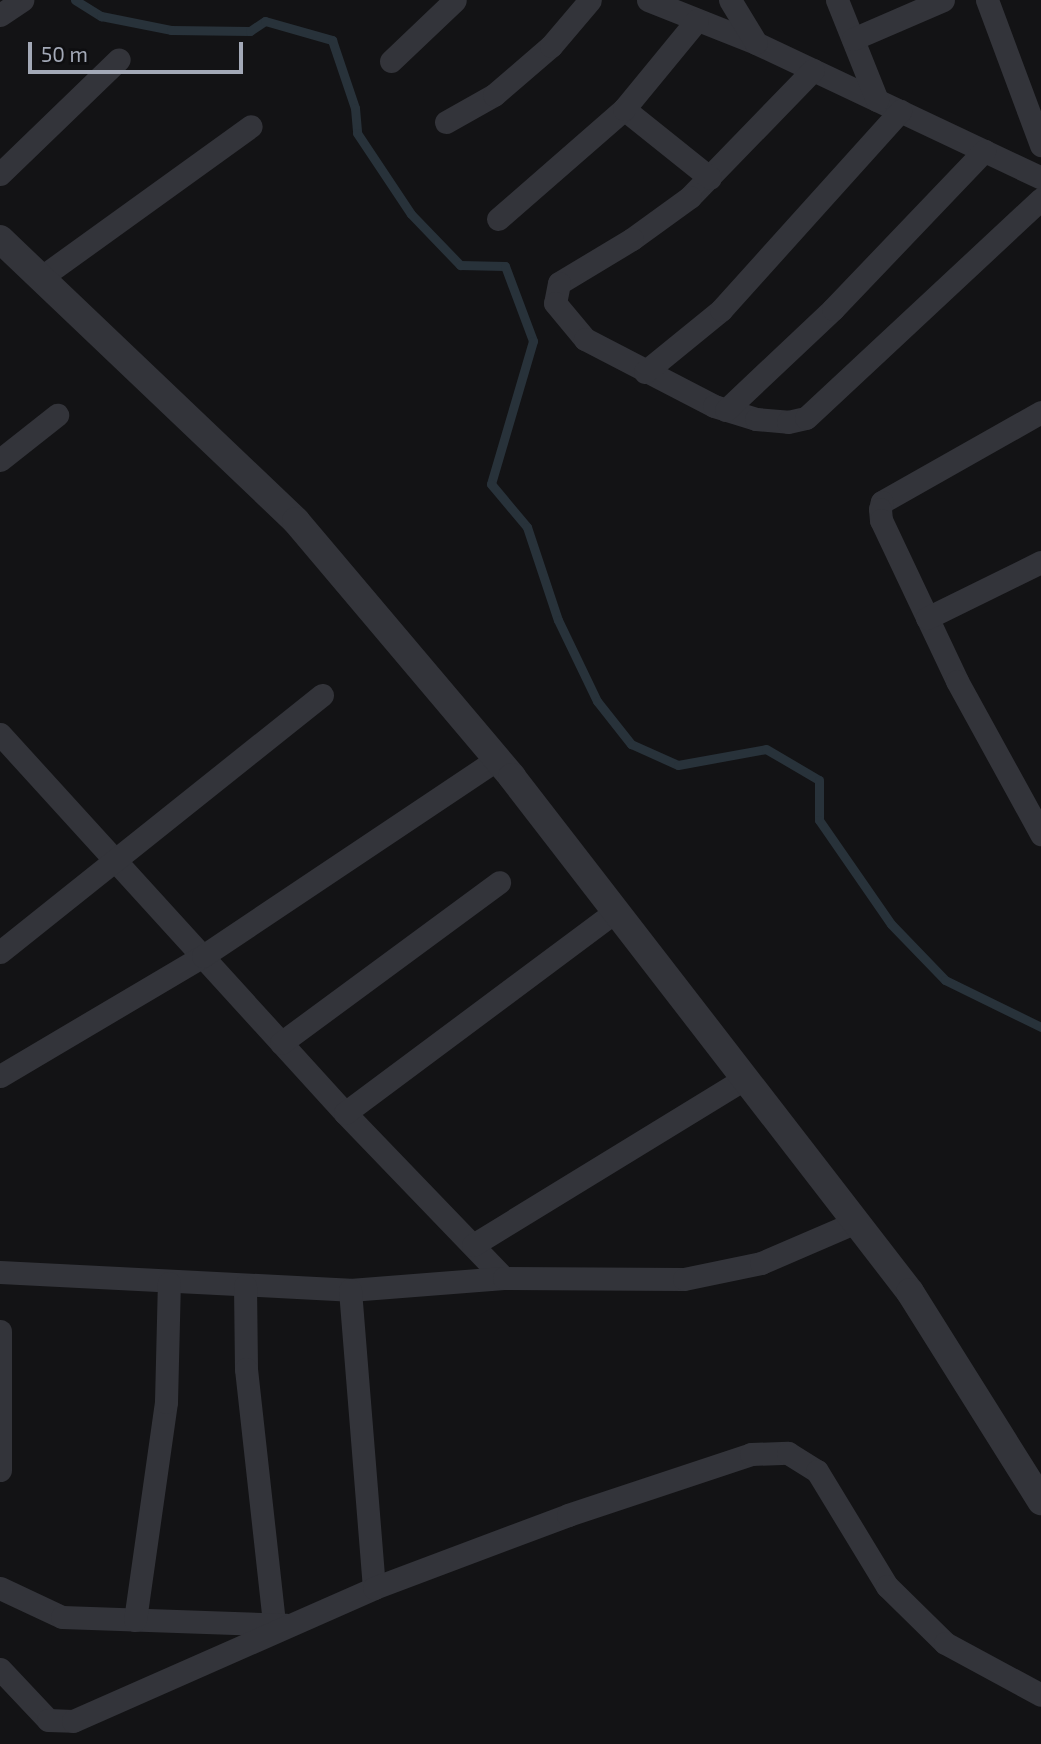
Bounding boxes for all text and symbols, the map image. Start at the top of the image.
scale bar [32,28,247,72]
text: 50 m [41,41,88,66]

